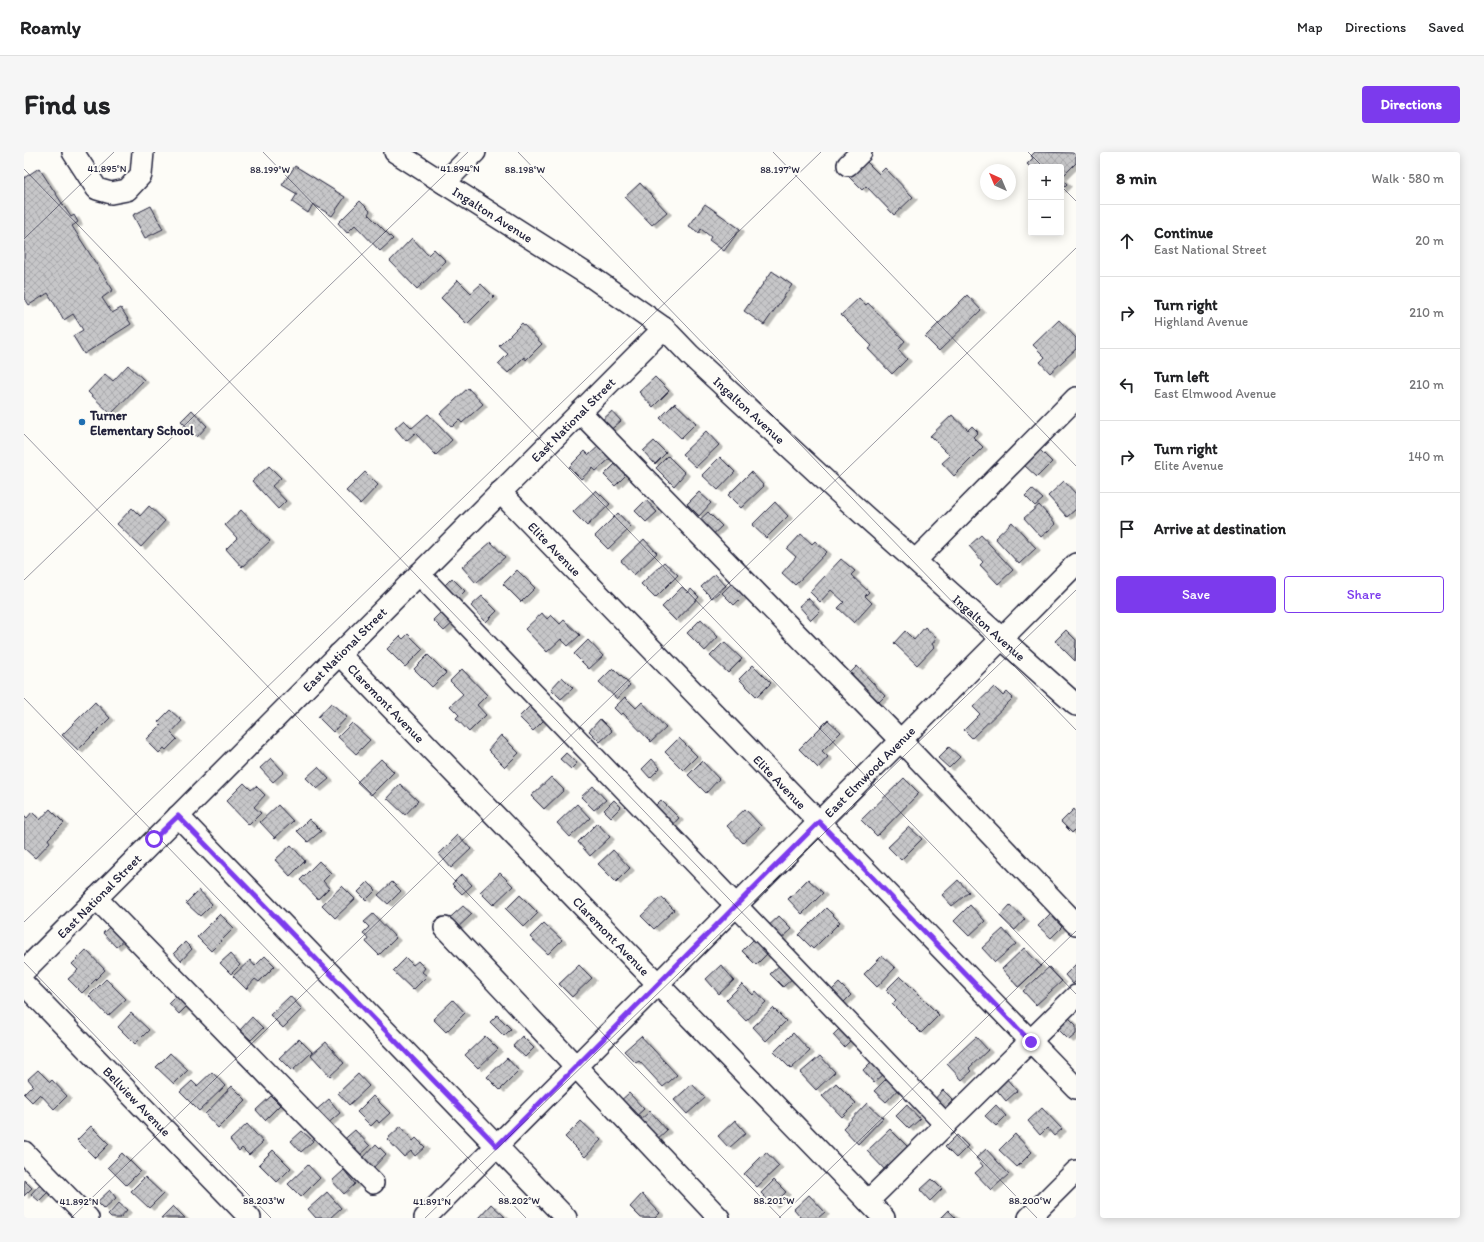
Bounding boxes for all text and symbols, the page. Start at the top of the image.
text: Roamly [20,16,81,39]
text: Map [1297,19,1323,36]
text: Directions [1345,19,1406,36]
text: Saved [1428,19,1464,36]
button: Directions [1362,86,1460,123]
text: Find us [24,87,111,121]
text: 41.895°N [88,162,127,175]
text: 41.894°N [440,162,480,175]
text: 88.199°W [250,163,290,176]
text: 88.198°W [505,163,546,176]
text: 88.197°W [760,163,800,176]
north arrow [980,164,1016,200]
map controls [1028,164,1064,236]
button: + [1028,164,1064,200]
text: 8 min [1116,168,1157,188]
text: Walk · 580 m [1371,171,1444,186]
street label: Ingalton Avenue [450,183,536,245]
button: − [1028,200,1064,236]
text: Continue [1154,224,1213,242]
icon: ahead [1116,230,1138,252]
text: 20 m [1415,233,1444,248]
text: East National Street [1154,242,1267,257]
text: Turn right [1154,296,1218,314]
icon: right [1116,302,1138,324]
text: 210 m [1409,305,1444,320]
text: Highland Avenue [1154,314,1248,329]
text: Turn left [1154,368,1209,386]
street label: Ingalton Avenue [711,373,788,447]
street label: East National Street [528,374,618,465]
icon: left [1116,374,1138,396]
text: 210 m [1409,377,1444,392]
text: East Elmwood Avenue [1154,386,1276,401]
place label: Turner Elementary School [89,408,194,439]
marker: Turner Elementary School [77,417,87,427]
text: Turn right [1154,440,1218,458]
icon: right [1116,446,1138,468]
text: 140 m [1408,449,1444,464]
text: Elite Avenue [1154,458,1223,473]
icon: arrive [1116,518,1138,540]
street label: Elite Avenue [525,519,584,579]
text: Arrive at destination [1154,520,1286,538]
button: Save [1116,576,1276,613]
button: Share [1284,576,1444,613]
street label: Ingalton Avenue [950,591,1029,664]
street label: East National Street [299,604,389,694]
street label: Claremont Avenue [345,660,428,745]
street label: East Elmwood Avenue [821,723,918,820]
street label: Elite Avenue [750,752,810,812]
route start [145,830,163,848]
street label: East National Street [54,851,144,941]
street label: Claremont Avenue [570,893,653,978]
route end [1022,1033,1040,1051]
street label: Bellview Avenue [100,1063,174,1139]
text: 88.203°W [243,1194,285,1207]
text: 88.202°W [498,1194,540,1207]
text: 88.201°W [754,1194,795,1207]
text: 88.200°W [1009,1194,1052,1207]
text: 41.892°N [60,1195,99,1208]
text: 41.891°N [413,1195,451,1208]

